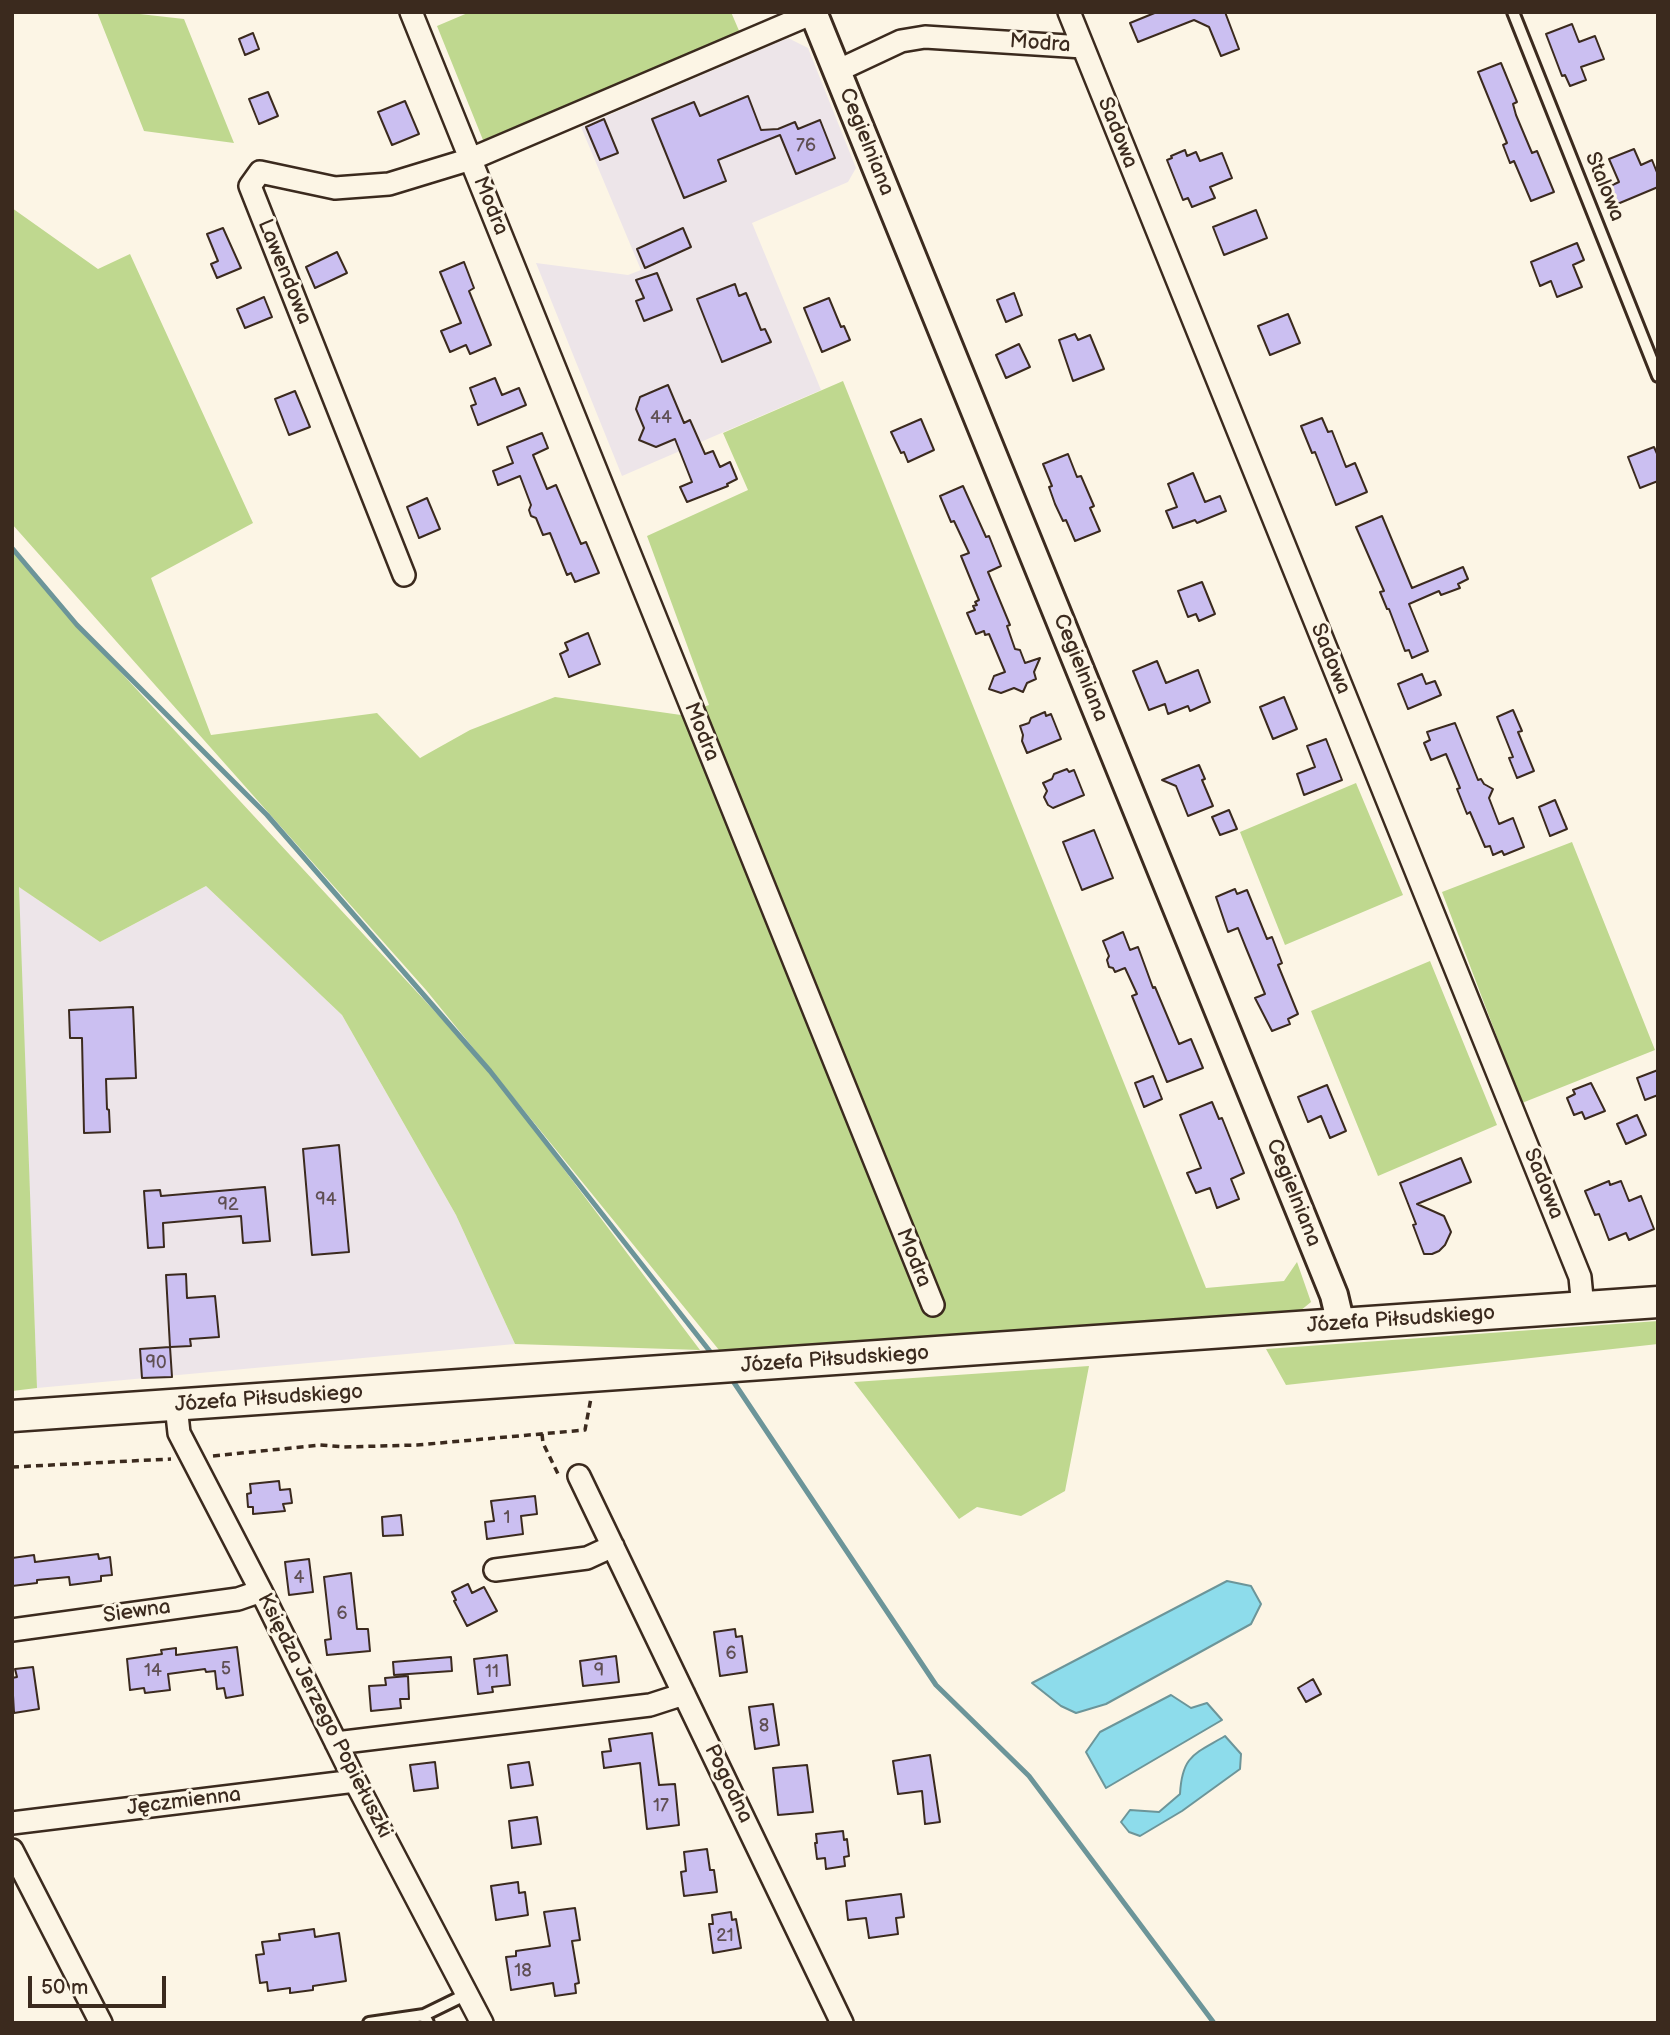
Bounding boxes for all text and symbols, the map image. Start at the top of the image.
street label: Modra [1009,29,1071,59]
street label: Cegielniana [833,84,899,200]
street label: Sadowa [1091,94,1143,172]
house number: 76 [796,135,816,157]
street label: Stalowa [1579,149,1629,225]
street label: Modra [467,173,513,239]
street label: Lawendowa [251,216,317,328]
house number: 44 [650,407,672,429]
street label: Cegielniana [1047,610,1113,726]
street label: Sadowa [1304,620,1356,698]
street label: Modra [678,699,724,765]
street label: Cegielniana [1260,1135,1326,1251]
street label: Sadowa [1517,1145,1569,1223]
house number: 94 [315,1189,337,1211]
house number: 92 [217,1194,239,1216]
street label: Modra [890,1225,936,1291]
street label: Józefa Piłsudskiego [1306,1301,1496,1339]
street label: Józefa Piłsudskiego [740,1341,930,1379]
house number: 90 [146,1352,166,1374]
street label: Józefa Piłsudskiego [174,1380,364,1418]
house number: 1 [504,1507,510,1529]
house number: 4 [294,1567,304,1589]
street label: Księdza Jerzego Popiełuszki [251,1589,397,1843]
street label: Siewna [102,1595,172,1629]
house number: 6 [337,1603,347,1625]
house number: 6 [726,1643,736,1665]
house number: 5 [221,1658,231,1680]
house number: 14 [144,1660,162,1682]
house number: 9 [594,1660,604,1682]
house number: 11 [485,1661,499,1683]
house number: 8 [759,1715,769,1737]
street label: Pogodna [698,1741,758,1827]
street label: Jęczmienna [126,1783,242,1821]
house number: 17 [653,1795,669,1817]
house number: 21 [716,1925,734,1947]
house number: 18 [514,1960,532,1982]
scale bar [32,1962,170,2006]
text: 50 m [41,1975,88,2000]

